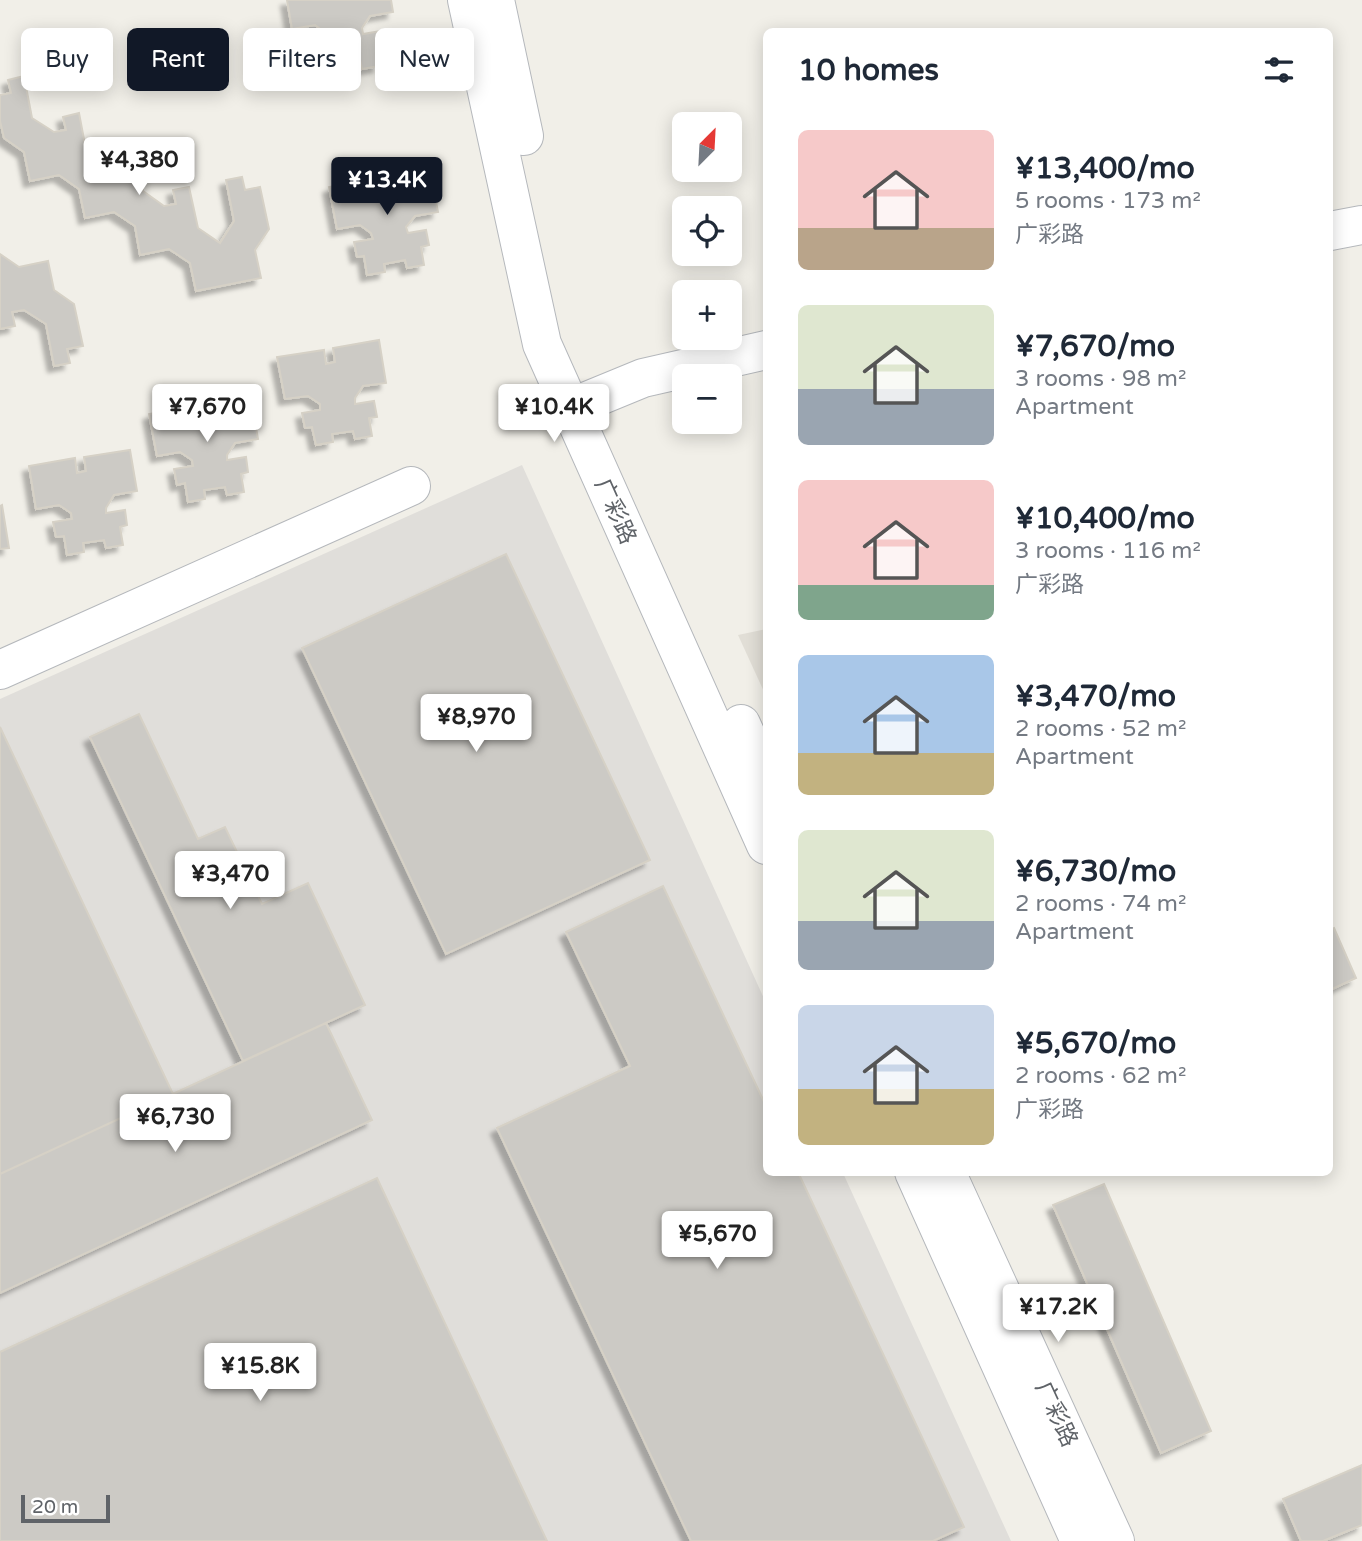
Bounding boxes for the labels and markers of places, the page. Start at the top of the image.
pin: ¥4,380 [82,138,196,197]
pin: ¥13.4K [330,158,444,217]
pin: ¥7,670 [150,384,264,444]
pin: ¥10.4K [497,384,611,444]
pin: ¥8,970 [419,694,533,754]
pin: ¥3,470 [173,852,287,911]
pin: ¥6,730 [118,1094,232,1154]
pin: ¥5,670 [660,1212,774,1271]
pin: ¥17.2K [1001,1284,1115,1344]
pin: ¥15.8K [203,1344,317,1403]

